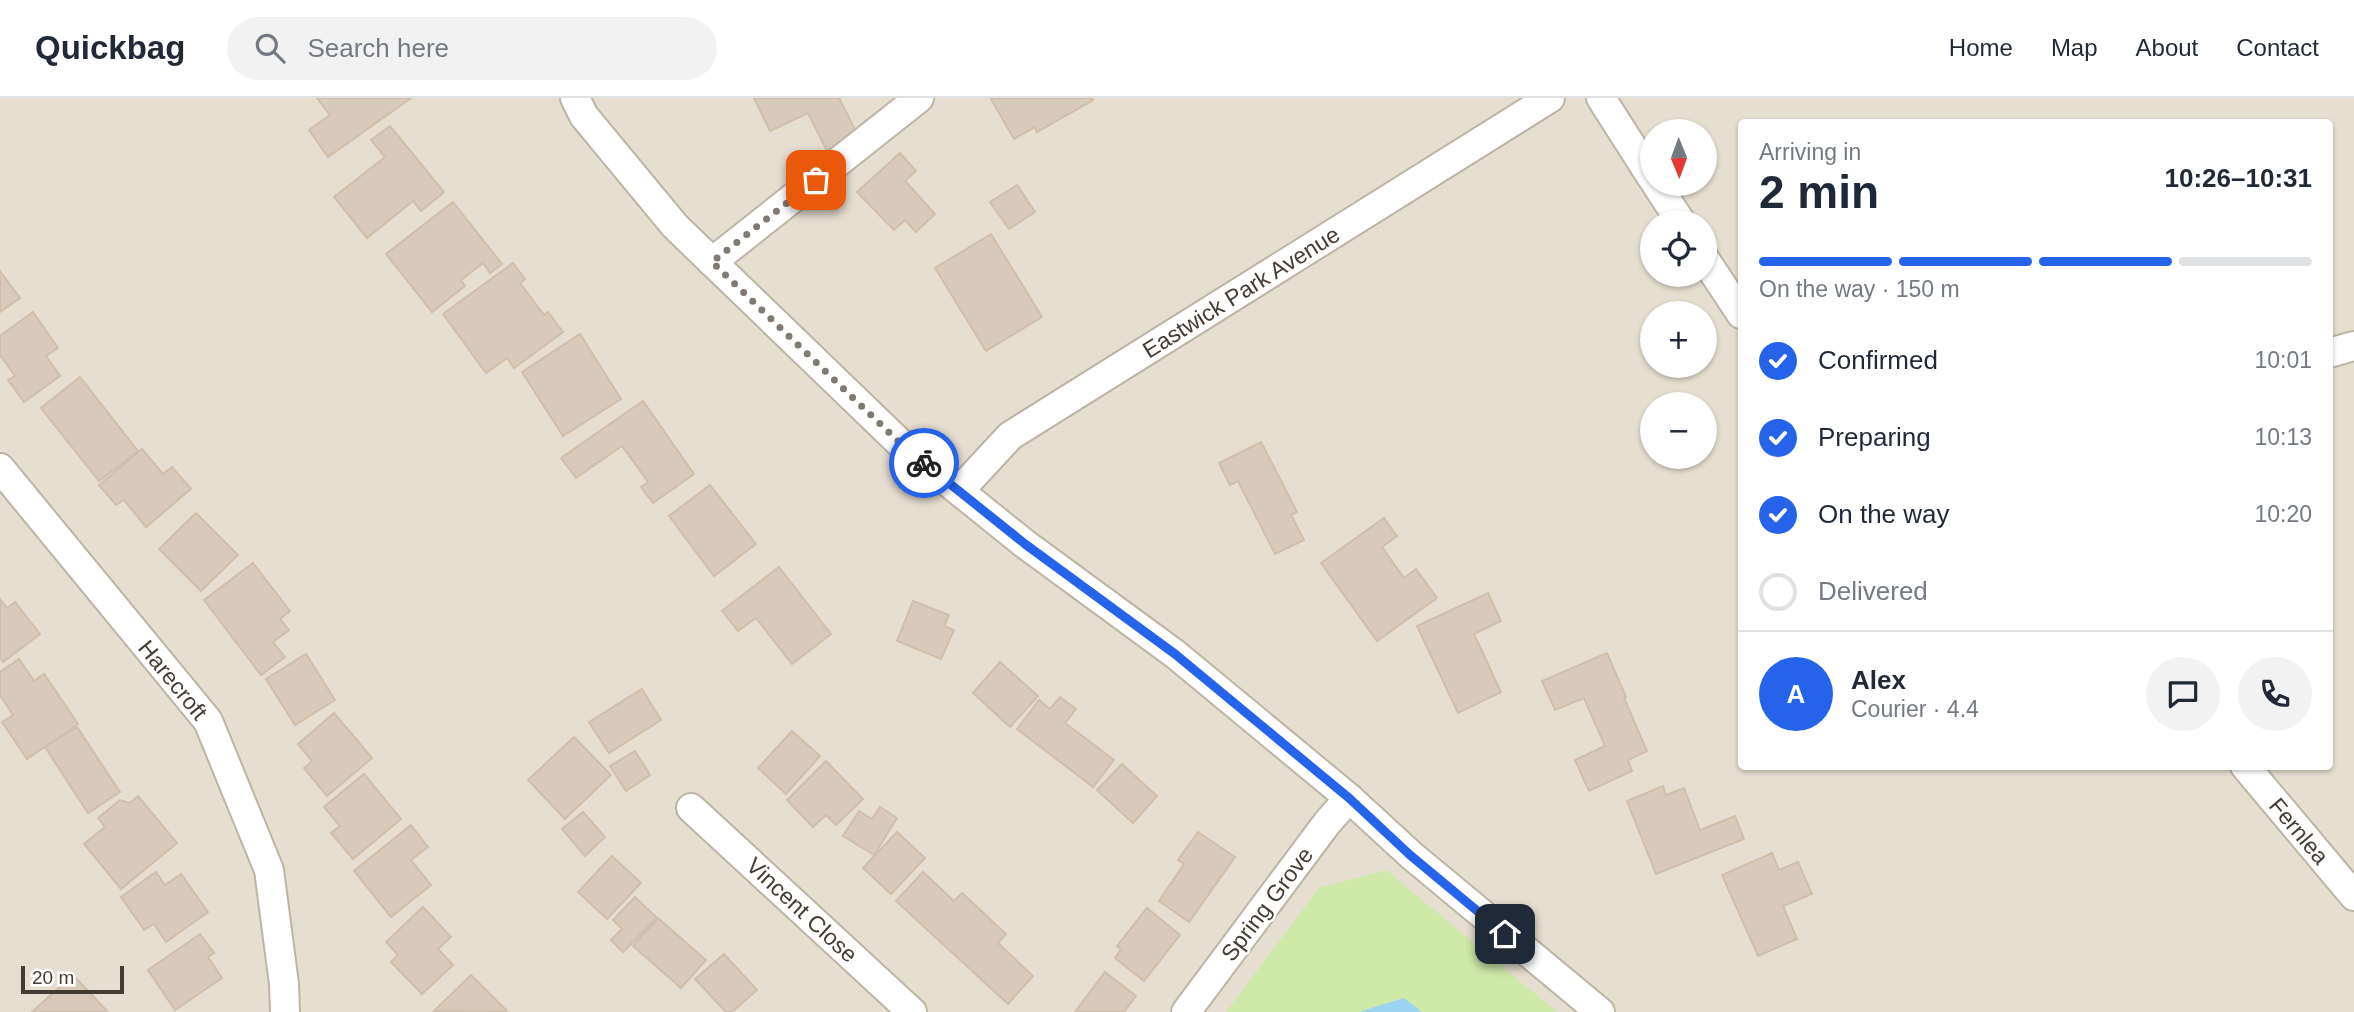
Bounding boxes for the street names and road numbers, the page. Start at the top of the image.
street label: Eastwick Park Avenue [1138,221,1344,363]
street label: Harecroft [133,635,213,725]
street label: Fernlea [2264,793,2334,869]
street label: Spring Grove [1216,842,1318,966]
street label: Vincent Close [741,852,863,968]

